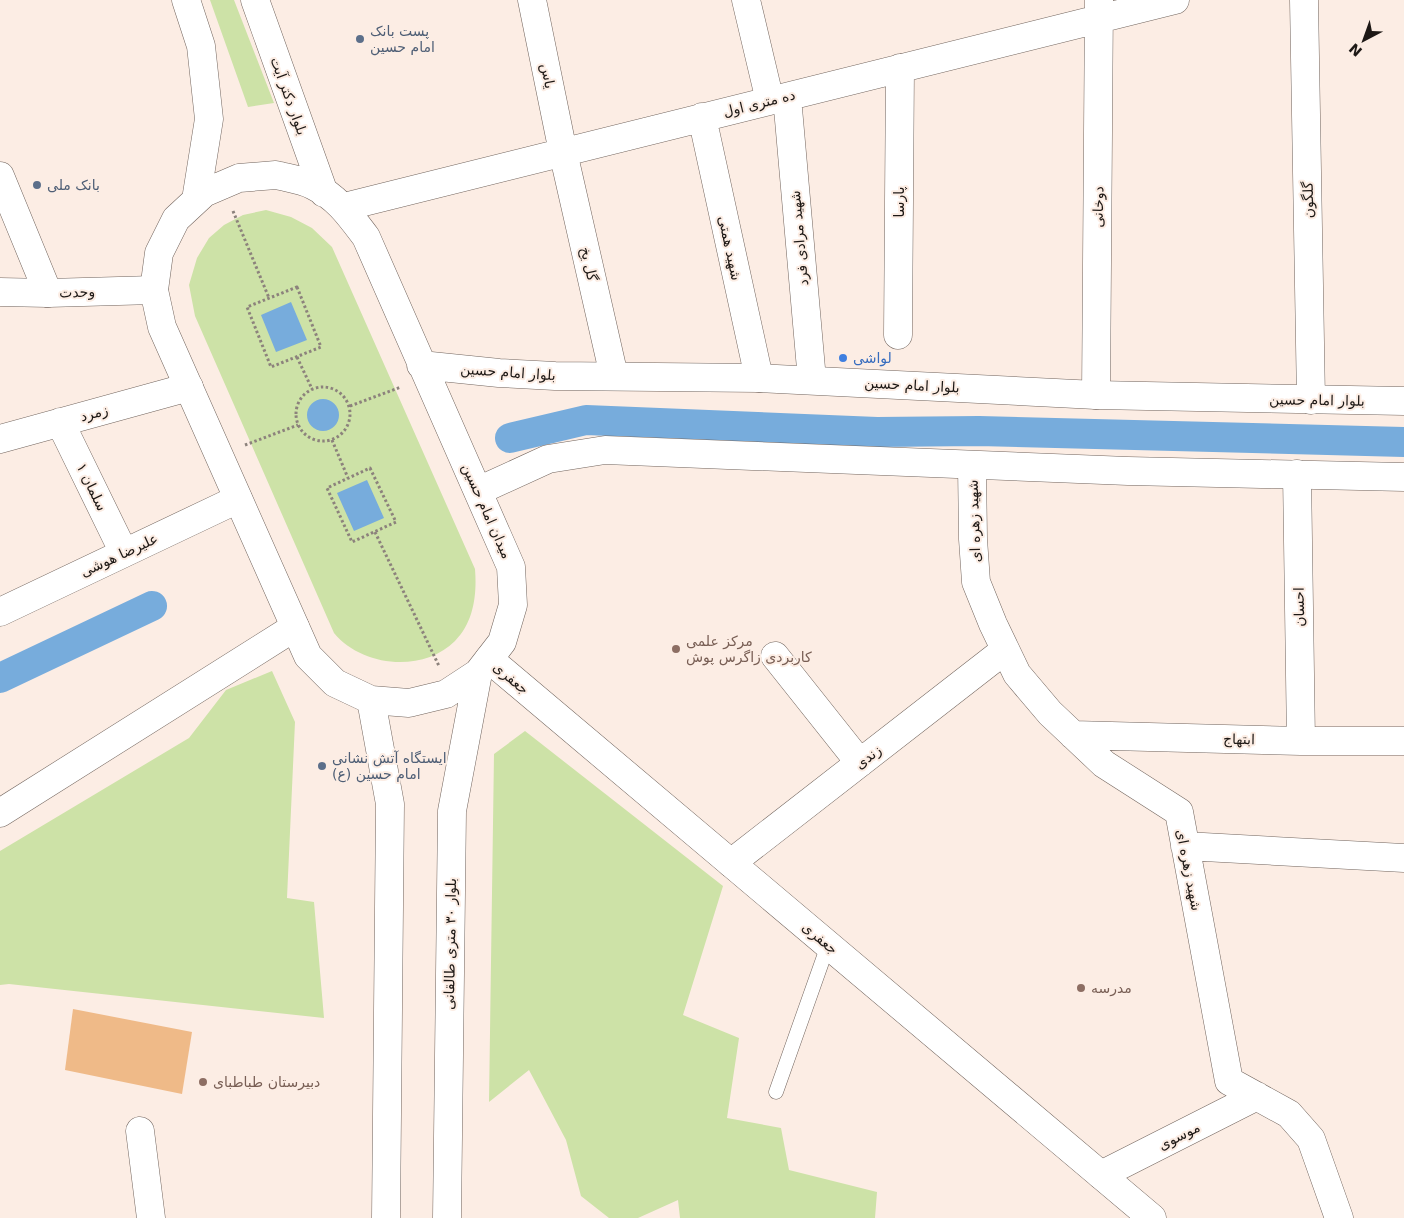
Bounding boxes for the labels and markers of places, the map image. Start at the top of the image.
place label: پست بانک امام حسین [370,23,435,56]
marker: پست بانک امام حسین [354,33,366,45]
place label: بانک ملی [47,177,100,193]
marker: بانک ملی [31,179,43,191]
place label: لواشی [853,350,892,367]
marker: لواشی [837,352,849,364]
place label: مرکز علمی کاربردی زاگرس پوش [686,633,812,666]
marker: مرکز علمی کاربردی زاگرس پوش [670,643,682,655]
place label: ایستگاه آتش نشانی امام حسین (ع) [332,750,447,783]
marker: ایستگاه آتش نشانی امام حسین (ع) [316,760,328,772]
place label: مدرسه [1091,980,1132,997]
marker: مدرسه [1075,982,1087,994]
place label: دبیرستان طباطبای [213,1074,320,1091]
marker: دبیرستان طباطبای [197,1076,209,1088]

